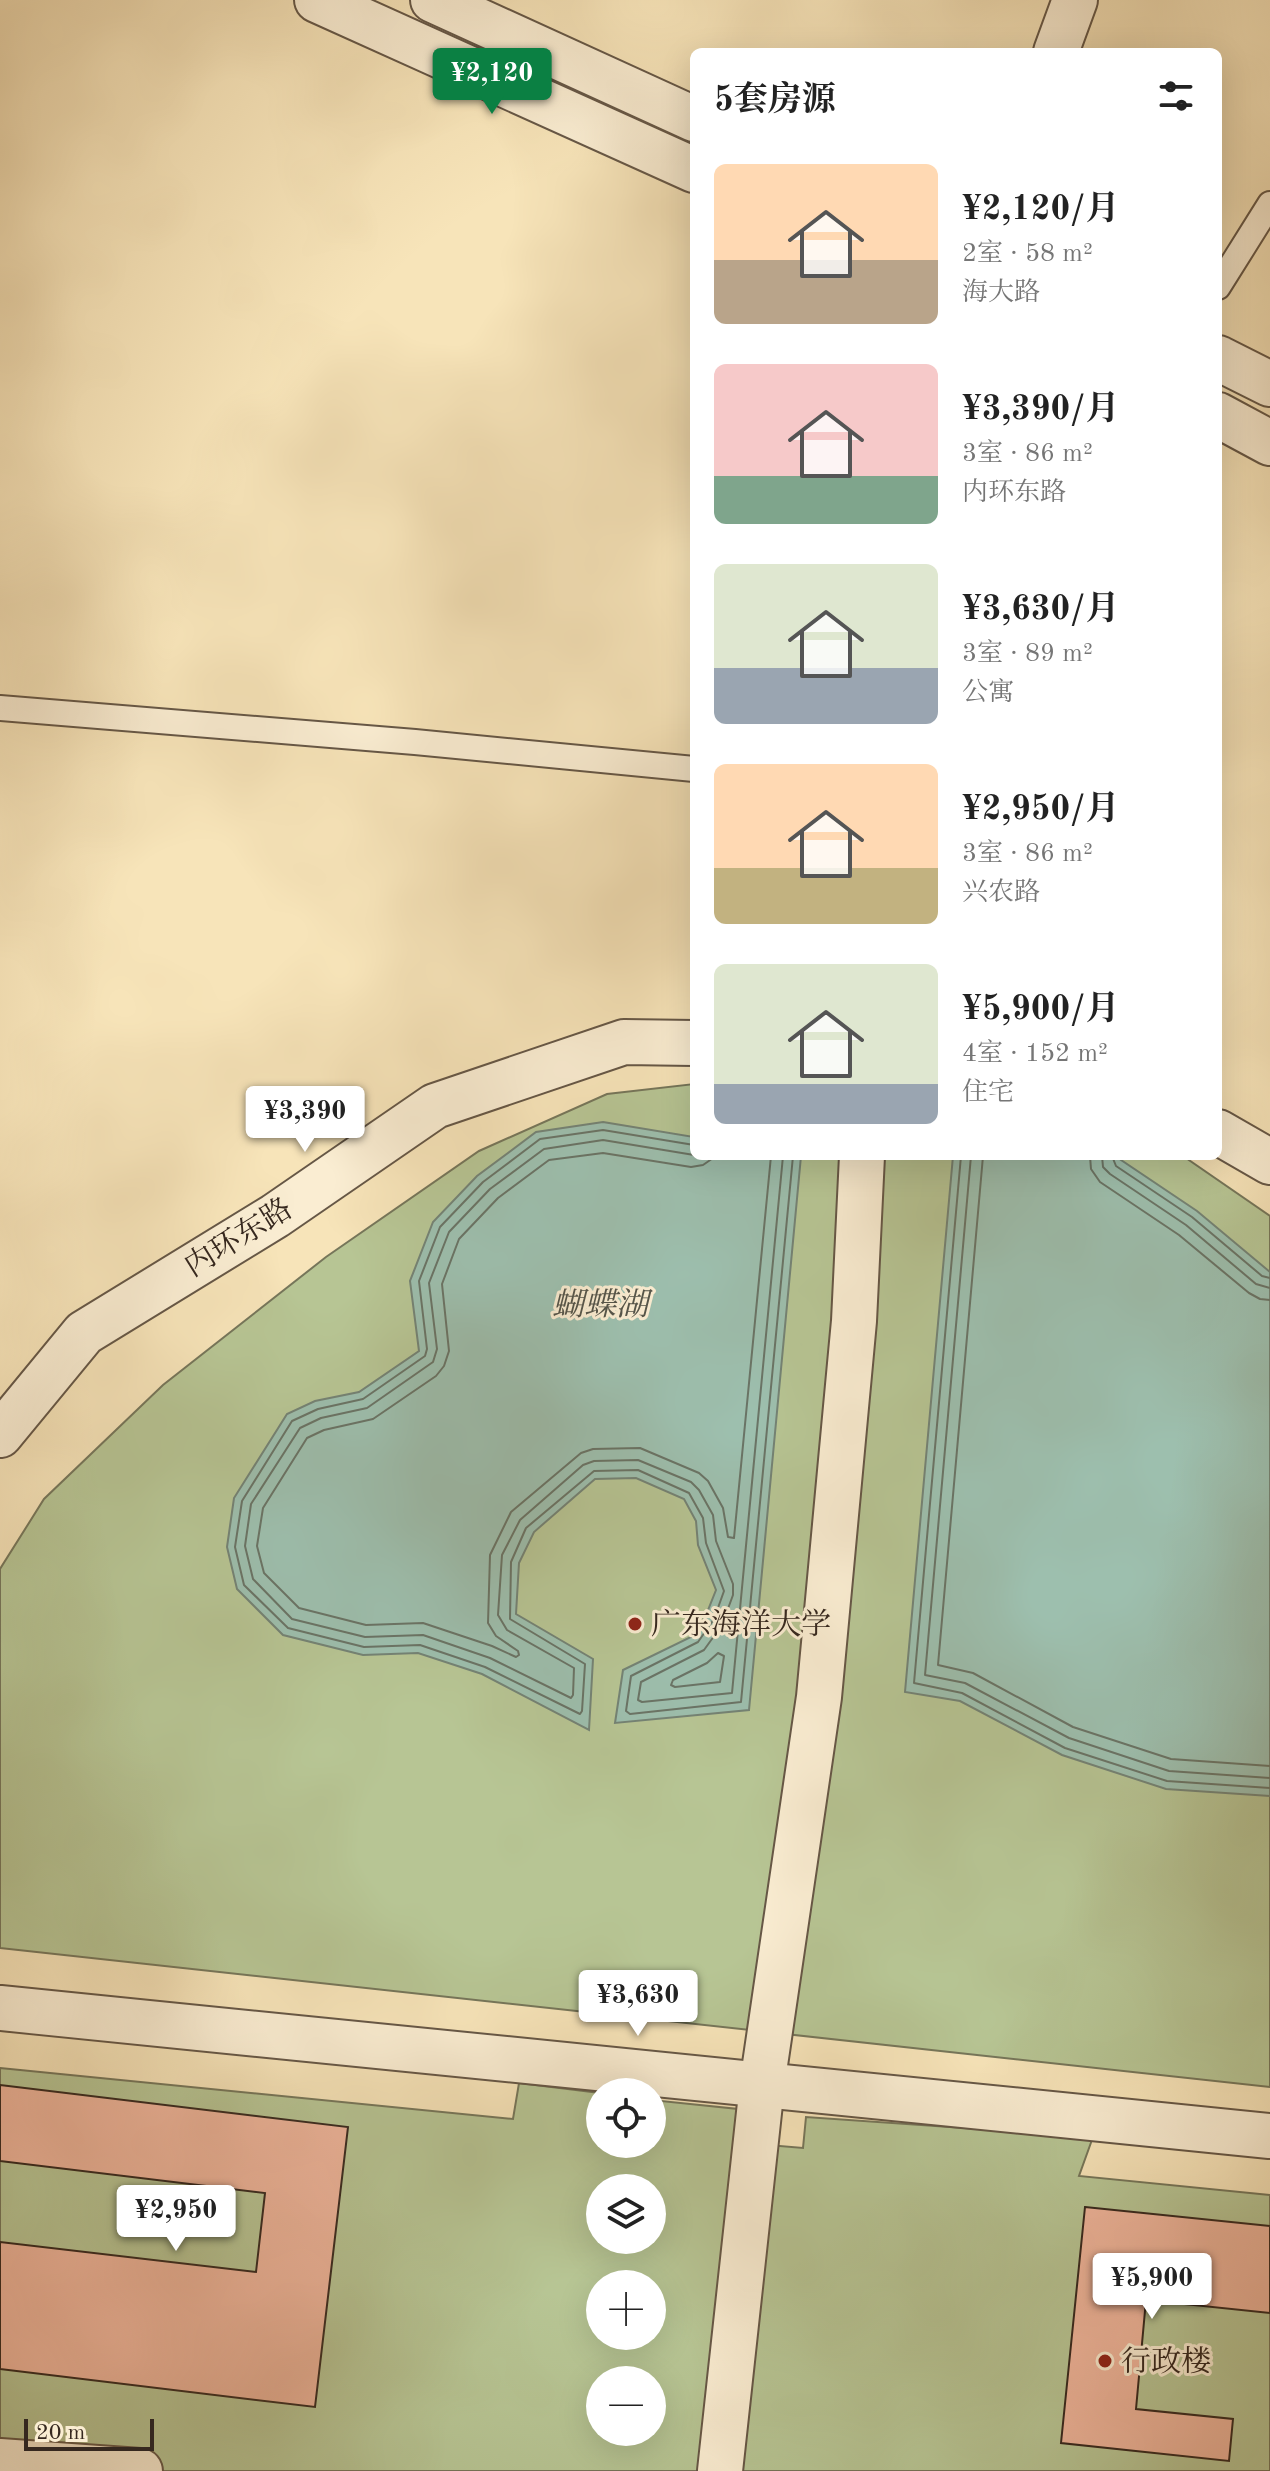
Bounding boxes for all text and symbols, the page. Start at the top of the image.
pin: ¥2,120 [427,48,557,116]
text: ¥2,120 [451,61,533,87]
icon: filters [1154,74,1198,118]
text: 5套房源 [714,84,836,118]
text: ¥2,120/月 [962,193,1119,227]
icon: home [778,196,874,292]
text: 2室 · 58 m² [962,241,1093,267]
text: 海大路 [962,280,1040,306]
text: ¥3,390/月 [962,393,1119,427]
icon: home [778,396,874,492]
text: 3室 · 86 m² [962,441,1093,467]
text: 内环东路 [962,480,1066,506]
text: ¥3,630/月 [962,593,1119,627]
icon: home [778,596,874,692]
text: 3室 · 89 m² [962,641,1093,667]
text: 公寓 [962,680,1014,706]
text: ¥2,950/月 [962,793,1119,827]
icon: home [778,796,874,892]
text: 3室 · 86 m² [962,841,1093,867]
text: 兴农路 [962,880,1040,906]
text: ¥5,900/月 [962,993,1119,1027]
icon: home [778,996,874,1092]
text: 4室 · 152 m² [962,1041,1108,1067]
text: 住宅 [962,1080,1014,1106]
pin: ¥3,390 [240,1086,370,1154]
text: ¥3,390 [264,1099,346,1125]
street label: 内环东路 [179,1192,298,1283]
water label: 蝴蝶湖 [552,1288,653,1323]
place label: 广东海洋大学 [651,1608,831,1641]
marker: 广东海洋大学 [626,1615,644,1633]
pin: ¥3,630 [573,1970,703,2038]
text: ¥3,630 [597,1983,679,2009]
map controls [586,2078,666,2446]
button: locate [586,2078,666,2158]
button: layers [586,2174,666,2254]
pin: ¥2,950 [111,2185,241,2253]
text: ¥2,950 [135,2198,217,2224]
pin: ¥5,900 [1087,2253,1217,2321]
text: ¥5,900 [1111,2266,1193,2292]
button: + [586,2270,666,2350]
place label: 行政楼 [1121,2345,1211,2378]
marker: 行政楼 [1096,2352,1114,2370]
button: − [586,2366,666,2446]
scale bar [24,2415,154,2451]
text: 20 m [36,2422,85,2444]

